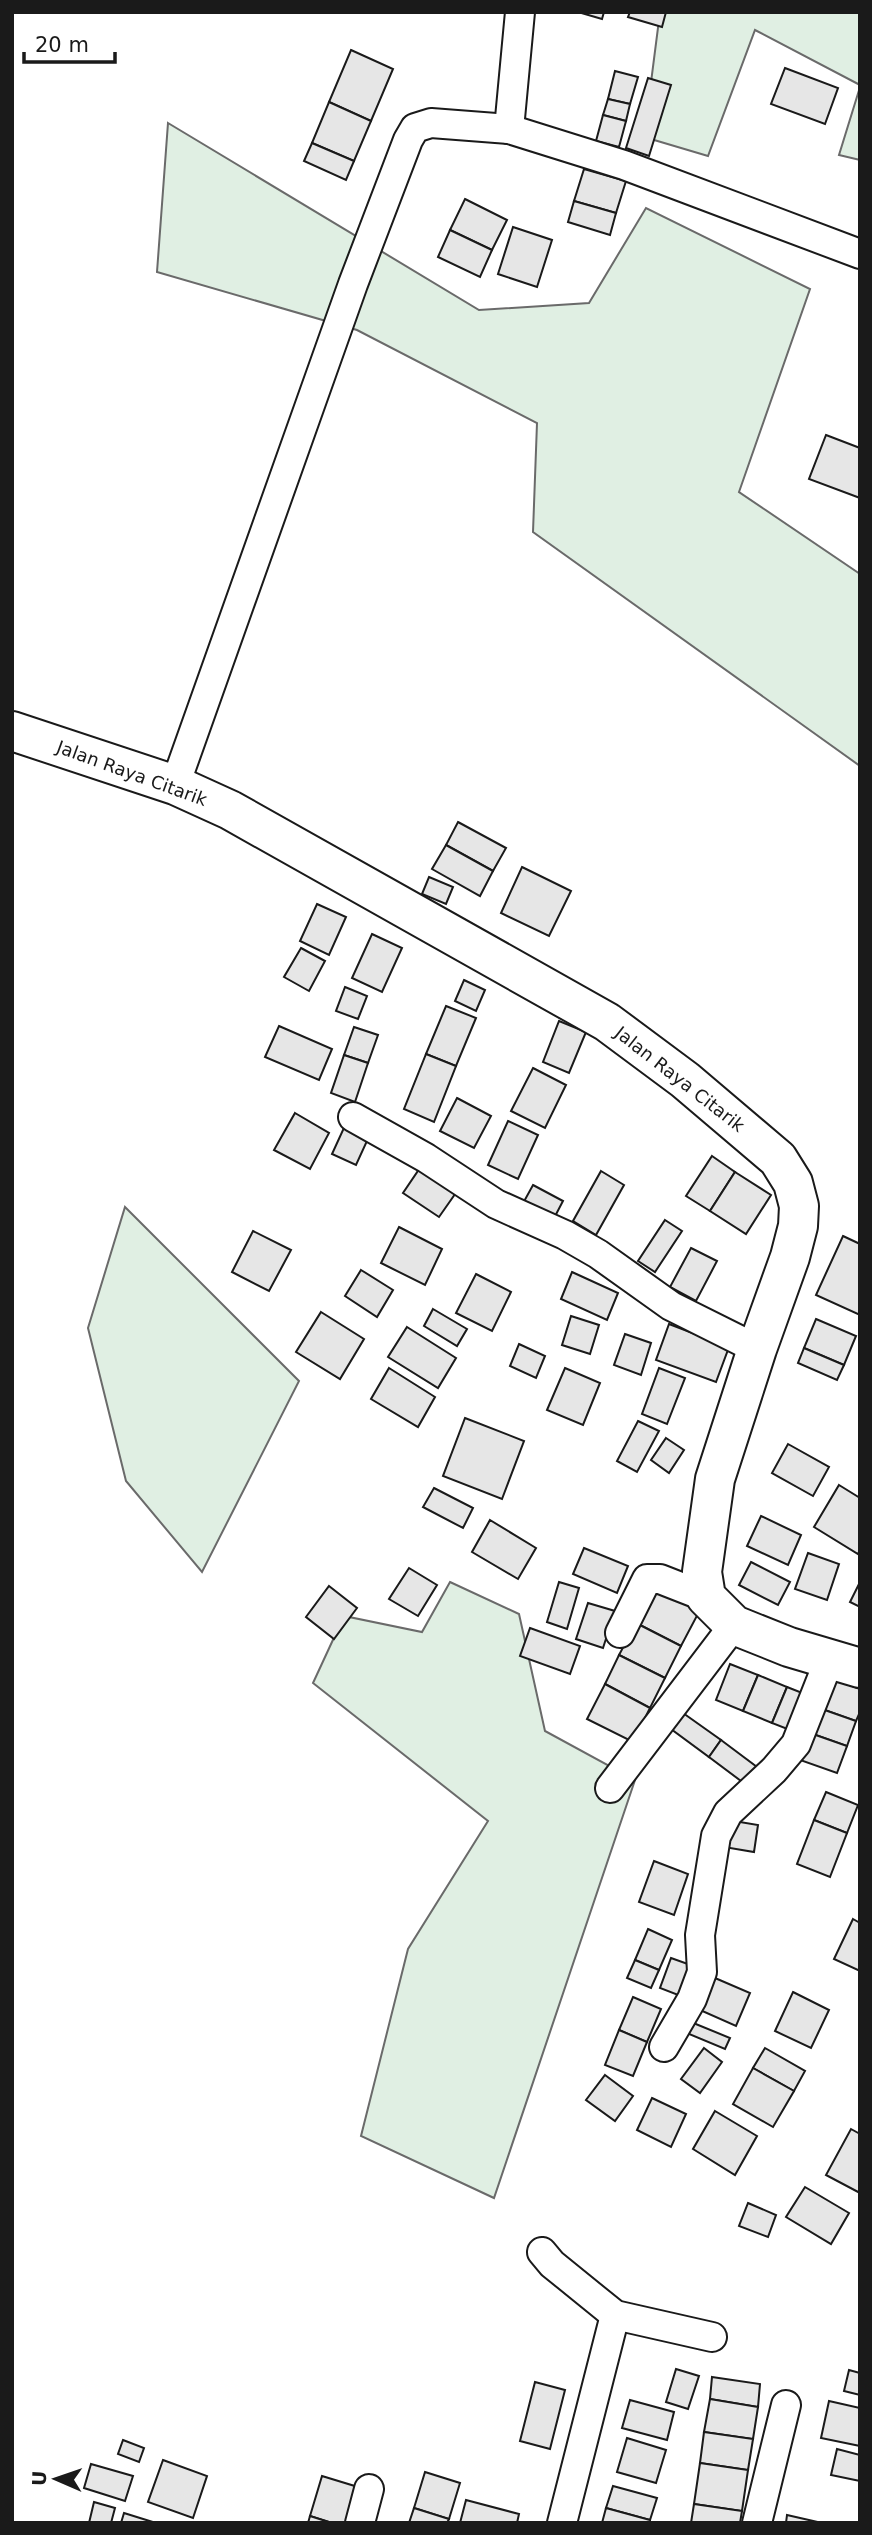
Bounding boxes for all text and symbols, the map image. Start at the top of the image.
scale bar [24,21,116,65]
text: 20 m [35,33,89,57]
street label: Jalan Raya Citarik [53,736,211,810]
street label: Jalan Raya Citarik [610,1021,749,1136]
north arrow [21,2444,91,2514]
text: U [28,2470,50,2487]

